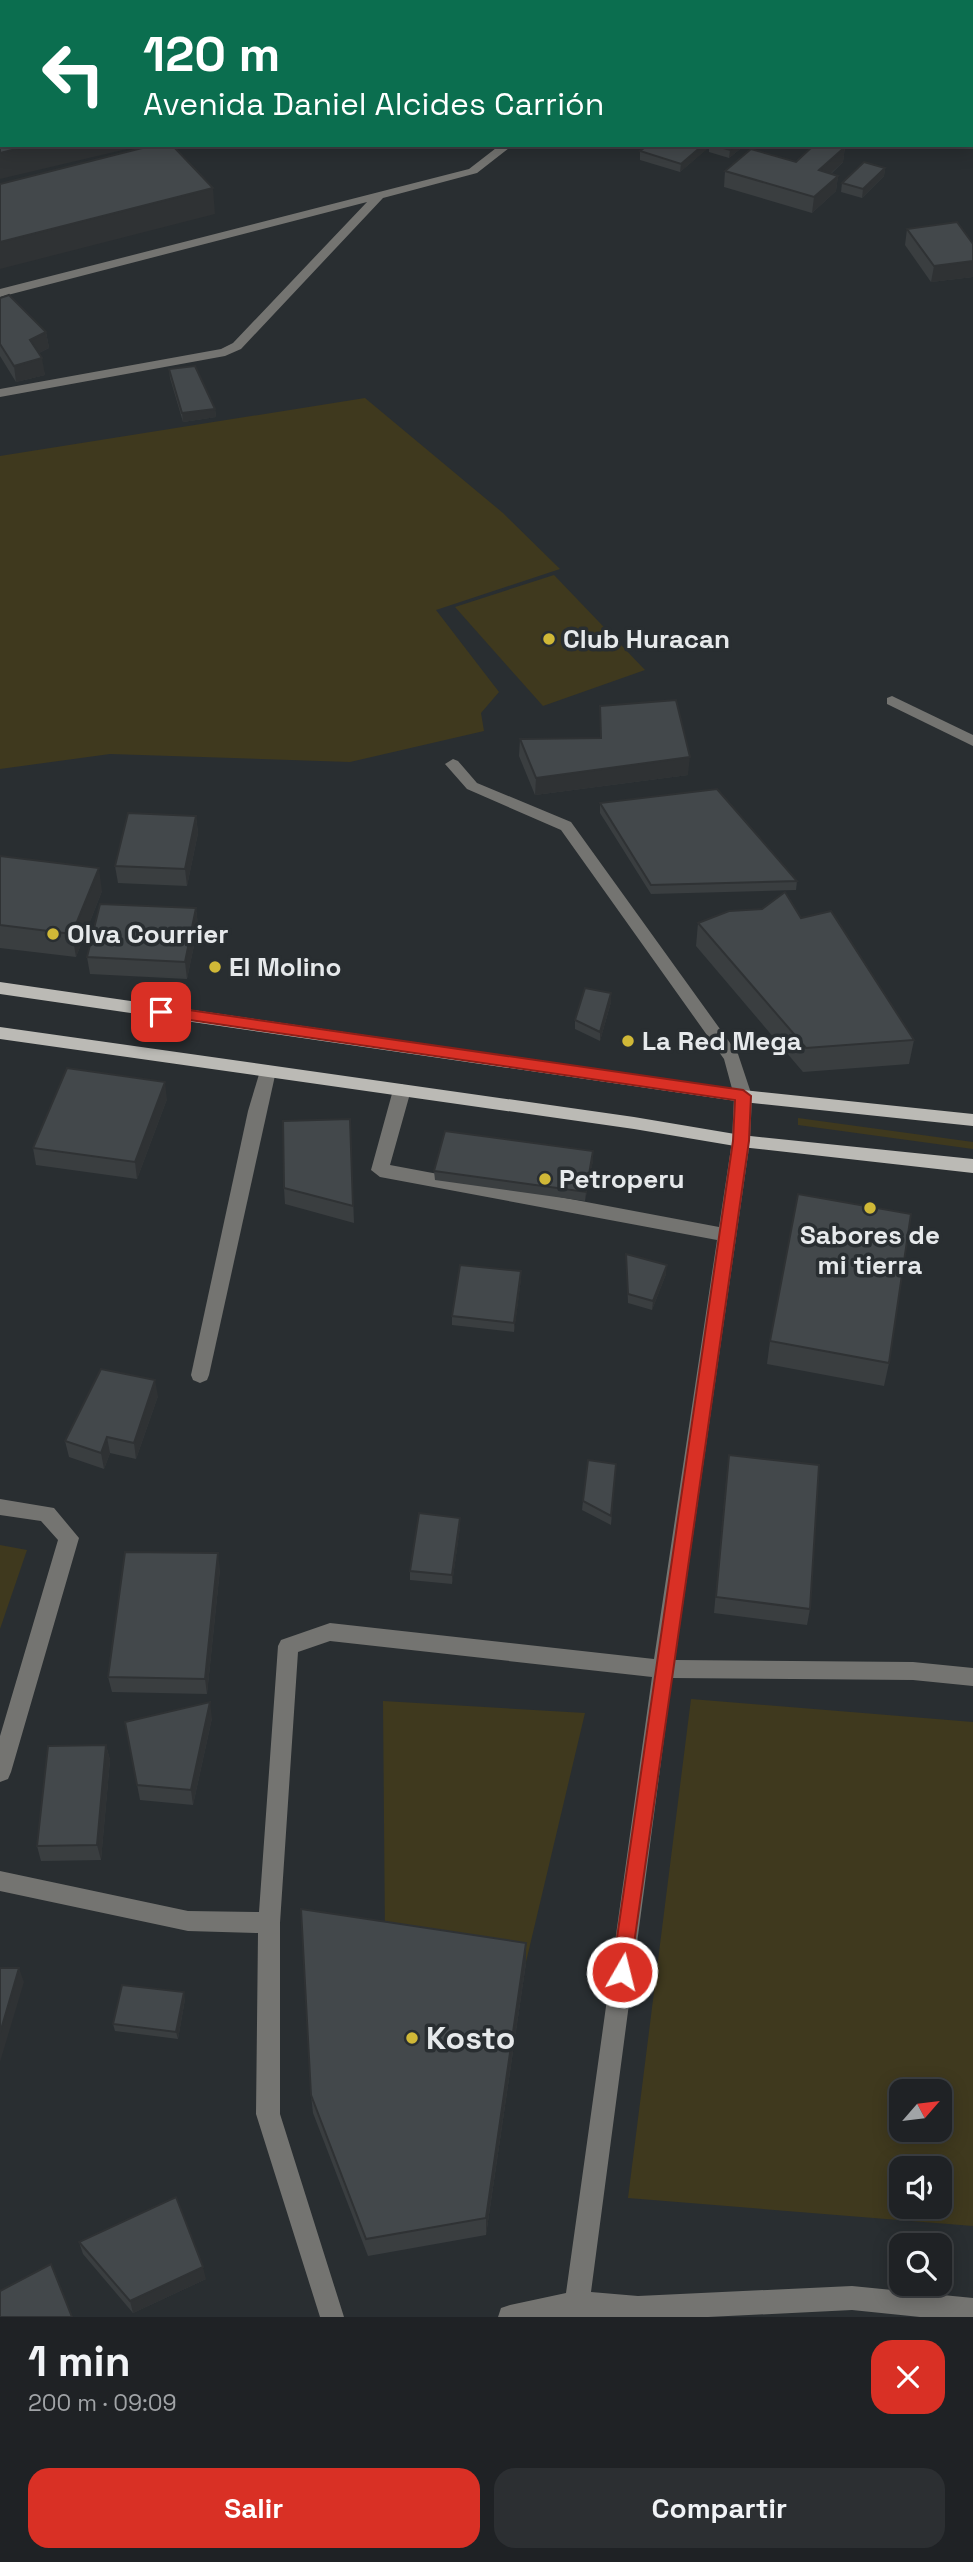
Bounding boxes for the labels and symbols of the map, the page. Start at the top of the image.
place label: Club Huracan [563,622,730,656]
marker: Club Huracan [541,631,557,647]
place label: Olva Courrier [67,917,229,951]
marker: Olva Courrier [45,926,61,942]
place label: El Molino [229,950,342,984]
marker: El Molino [207,959,223,975]
pin [131,982,191,1042]
place label: La Red Mega [642,1024,802,1058]
marker: La Red Mega [620,1033,636,1049]
place label: Petroperu [559,1162,684,1196]
marker: Petroperu [537,1171,553,1187]
marker: Sabores de mi tierra [862,1200,878,1216]
place label: Sabores de mi tierra [800,1218,940,1282]
position arrow [585,1935,659,2009]
place label: Kosto [426,2018,515,2058]
marker: Kosto [404,2030,420,2046]
north arrow [889,2079,952,2142]

